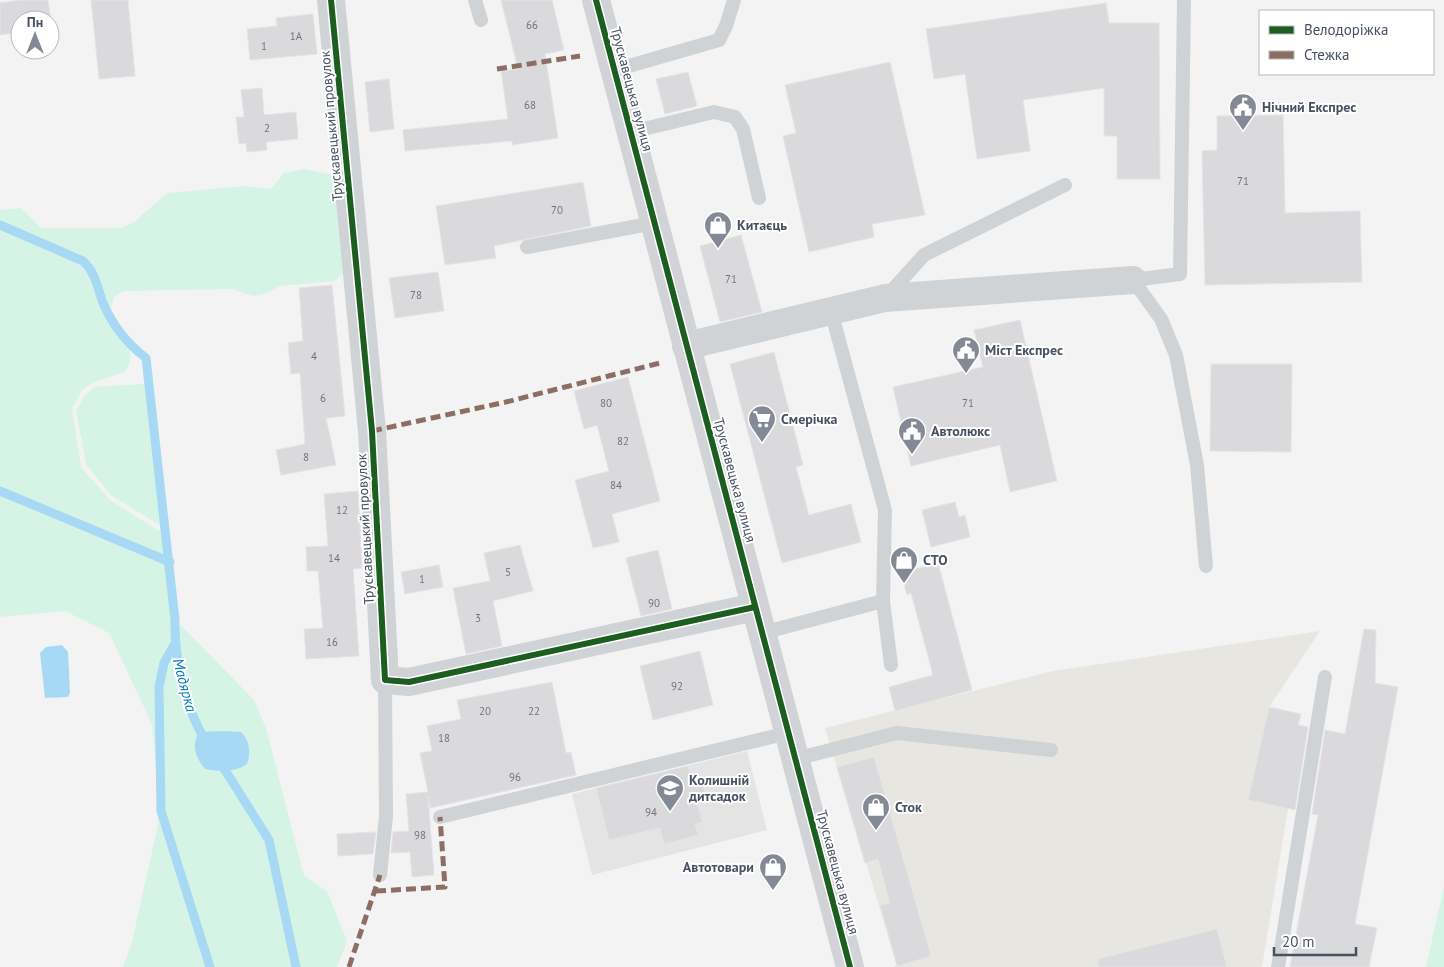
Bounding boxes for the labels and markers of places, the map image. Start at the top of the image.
public building icon: Нічний Експрес [1228,92,1258,131]
place label: Нічний Експрес [1262,98,1356,116]
shop icon: Китаєць [703,210,733,249]
place label: Китаєць [737,216,787,234]
public building icon: Міст Експрес [951,335,981,374]
place label: Міст Експрес [985,341,1063,359]
supermarket icon: Смерічка [747,404,777,443]
place label: Смерічка [781,410,838,428]
public building icon: Автолюкс [897,416,927,455]
place label: Автолюкс [931,422,990,440]
shop icon: СТО [889,545,919,584]
place label: СТО [923,551,948,569]
place label: Колишній дитсадок [688,771,749,805]
school or university icon: Колишній дитсадок [655,773,685,812]
shop icon: Сток [861,792,891,831]
place label: Сток [895,798,922,816]
shop icon: Автотовари [758,852,788,891]
place label: Автотовари [683,858,754,876]

